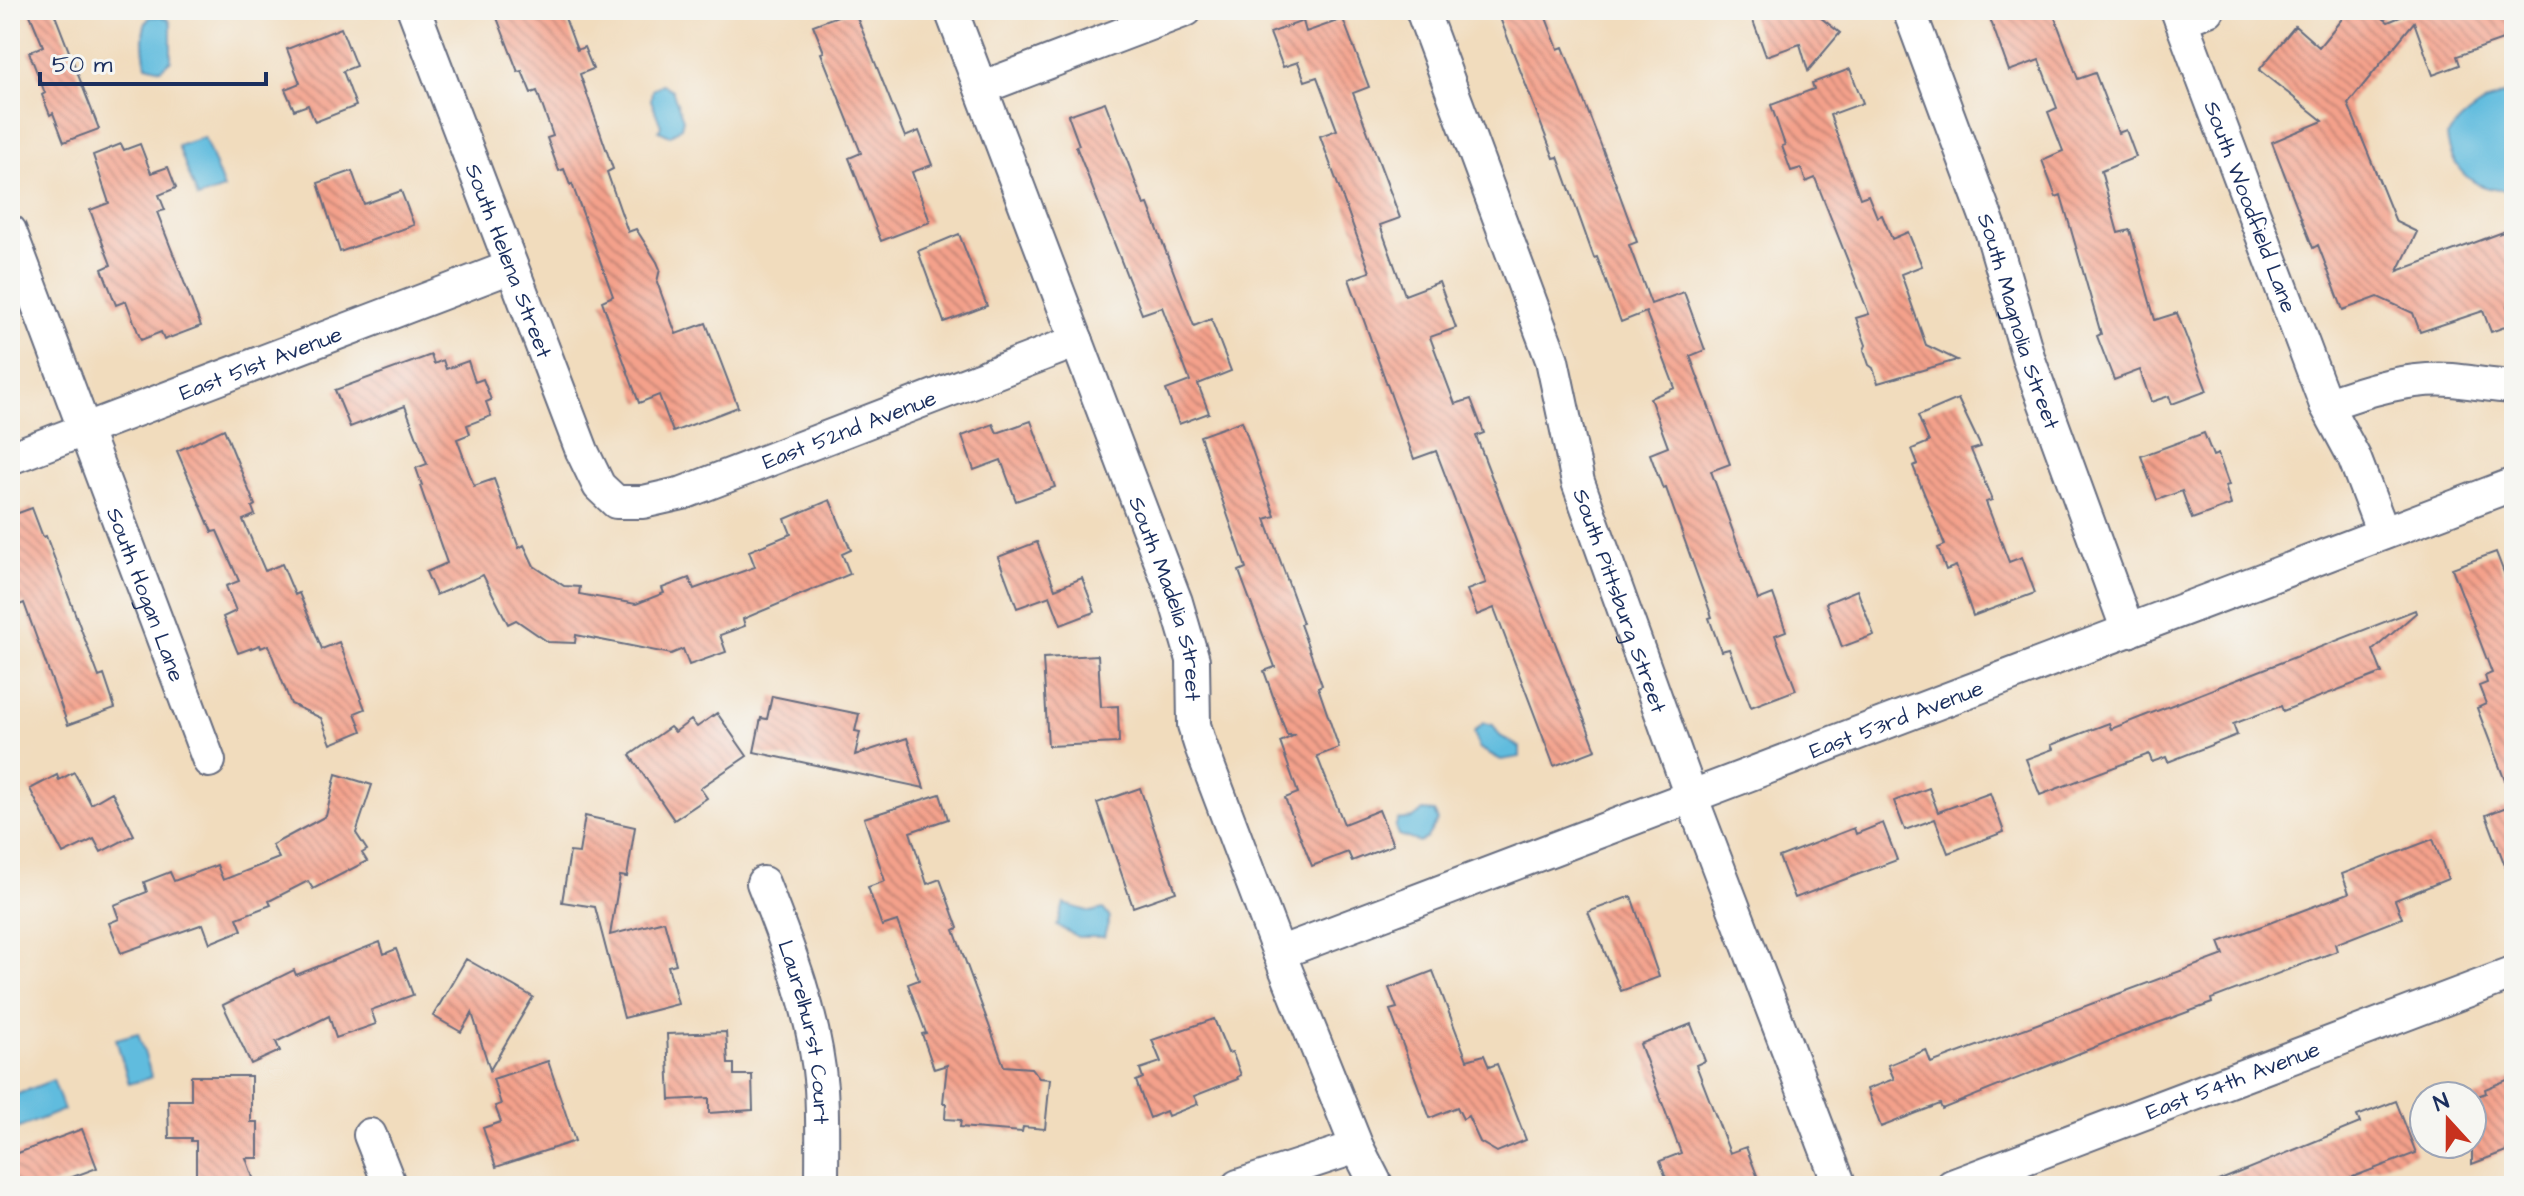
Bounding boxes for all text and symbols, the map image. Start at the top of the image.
scale bar [40,36,266,86]
text: 50 m [52,48,113,82]
street label: South Woodfield Lane [2196,97,2304,317]
street label: South Helena Street [457,159,559,363]
street label: South Magnolia Street [1969,209,2067,434]
street label: East 51st Avenue [175,319,347,409]
street label: East 52nd Avenue [758,383,941,478]
street label: South Pittsburg Street [1565,485,1674,717]
street label: South Madelia Street [1120,492,1208,701]
street label: South Hogan Lane [98,503,192,686]
street label: East 53rd Avenue [1805,673,1988,767]
street label: Laurelhurst Court [769,936,836,1125]
street label: East 54th Avenue [2142,1034,2325,1128]
north arrow [2408,1080,2488,1160]
text: N [2429,1086,2454,1120]

